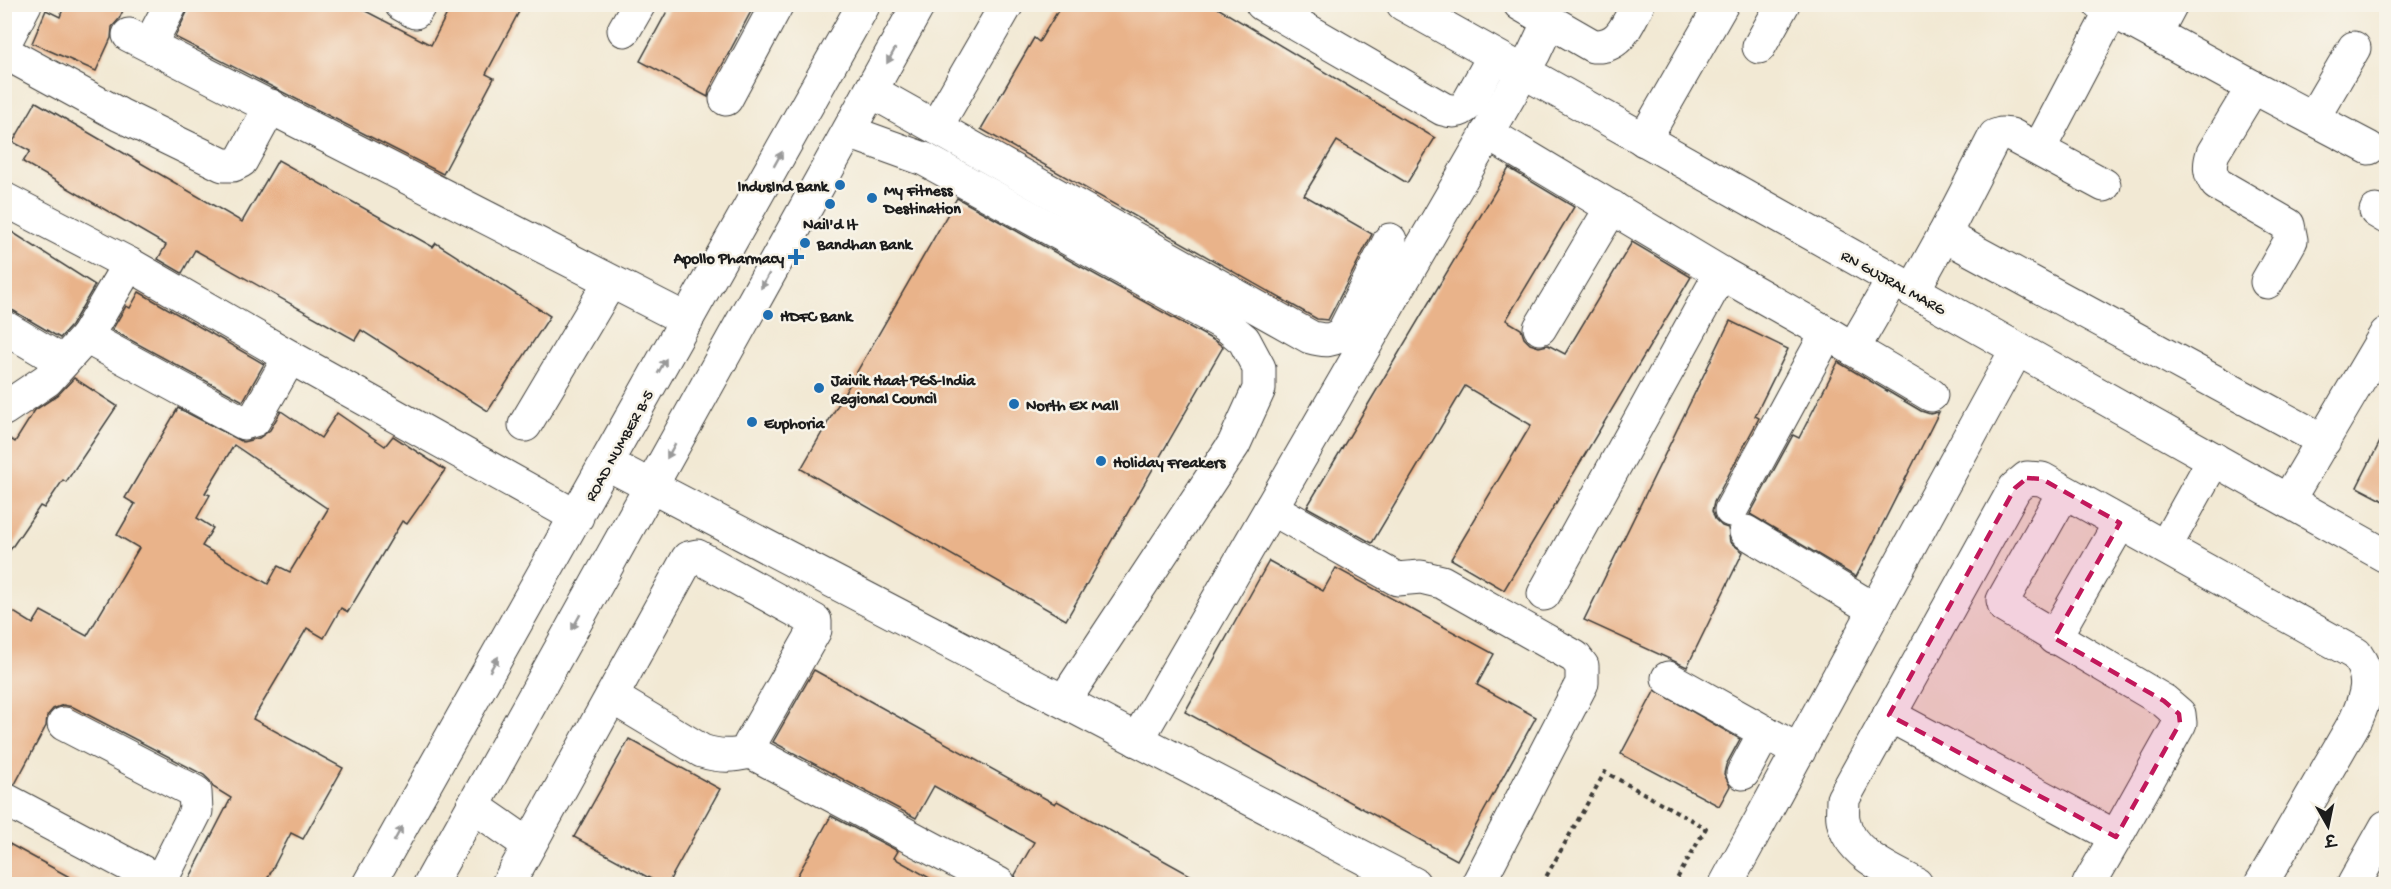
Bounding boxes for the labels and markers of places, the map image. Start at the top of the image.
marker: IndusInd Bank [833,178,847,192]
place label: IndusInd Bank [737,179,830,198]
place label: My Fitness Destination [882,183,961,220]
marker: My Fitness Destination [865,191,879,205]
marker: Nail'd It [823,197,837,211]
place label: Nail'd It [803,217,858,236]
marker: Bandhan Bank [798,236,812,250]
place label: Bandhan Bank [816,237,914,256]
marker: Apollo Pharmacy [789,250,803,264]
place label: Apollo Pharmacy [673,251,784,270]
marker: HDFC Bank [761,308,775,322]
place label: HDFC Bank [780,309,854,328]
place label: Jaivik Haat PGS-India Regional Council [830,373,976,410]
marker: Jaivik Haat PGS-India Regional Council [812,381,826,395]
marker: North Ex Mall [1007,397,1021,411]
place label: North Ex Mall [1026,398,1119,417]
marker: Euphoria [745,415,759,429]
place label: Euphoria [764,416,825,435]
marker: Holiday Freakers [1094,454,1108,468]
place label: Holiday Freakers [1113,455,1226,474]

